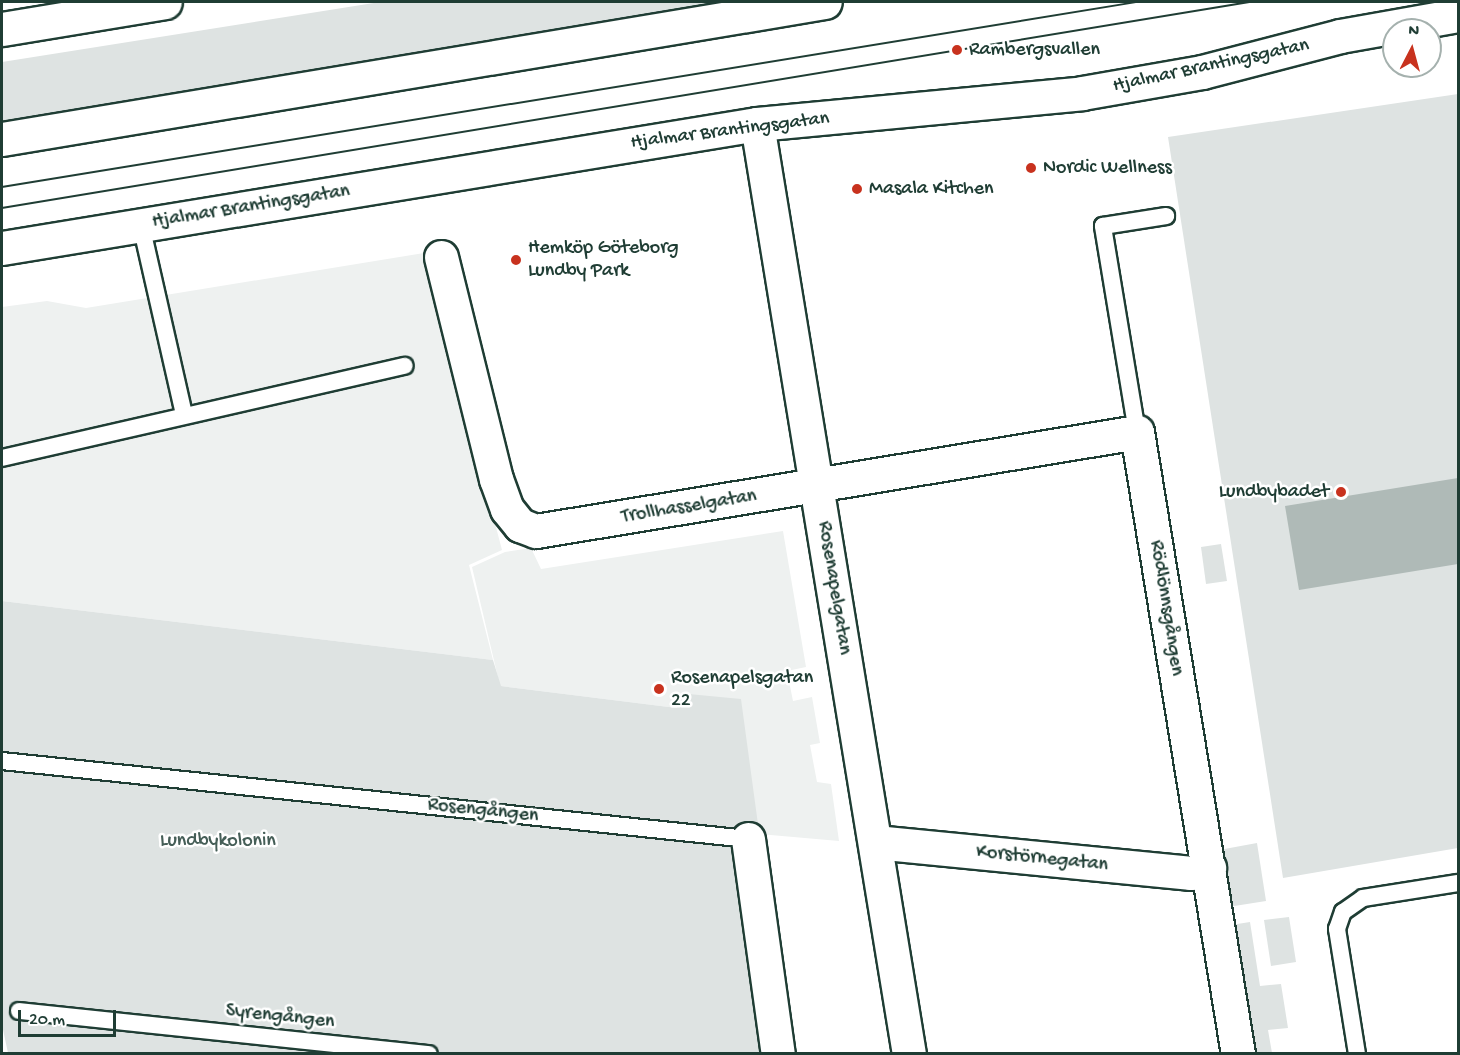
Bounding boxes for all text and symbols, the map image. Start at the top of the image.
north arrow [1382,18,1442,78]
text: N [1408,22,1420,42]
street label: Hjalmar Brantingsgatan [1111,33,1311,99]
place label: Rambergsvallen [969,38,1100,62]
marker: Rambergsvallen [950,43,964,57]
street label: Hjalmar Brantingsgatan [629,107,831,155]
place label: Nordic Wellness [1043,156,1172,180]
marker: Nordic Wellness [1024,161,1038,175]
place label: Masala Kitchen [869,177,994,201]
street label: Hjalmar Brantingsgatan [150,180,352,234]
marker: Masala Kitchen [850,182,864,196]
place label: Hemköp Göteborg Lundby Park [528,237,679,284]
marker: Hemköp Göteborg Lundby Park [509,253,523,267]
place label: Lundbybadet [1219,480,1329,504]
street label: Trollhasselgatan [620,484,758,530]
marker: Lundbybadet [1334,485,1348,499]
street label: Rosenapelgatan [812,519,856,657]
street label: Rödlönnsgången [1143,539,1189,677]
place label: Rosenapelsgatan 22 [671,666,813,713]
marker: Rosenapelsgatan 22 [652,682,666,696]
street label: Rosengången [426,793,540,829]
park label: Lundbykolonin [160,829,276,853]
street label: Korstörnegatan [975,840,1109,878]
scale bar [21,998,118,1036]
street label: Syrengången [224,999,336,1035]
text: 20 m [29,1010,65,1031]

